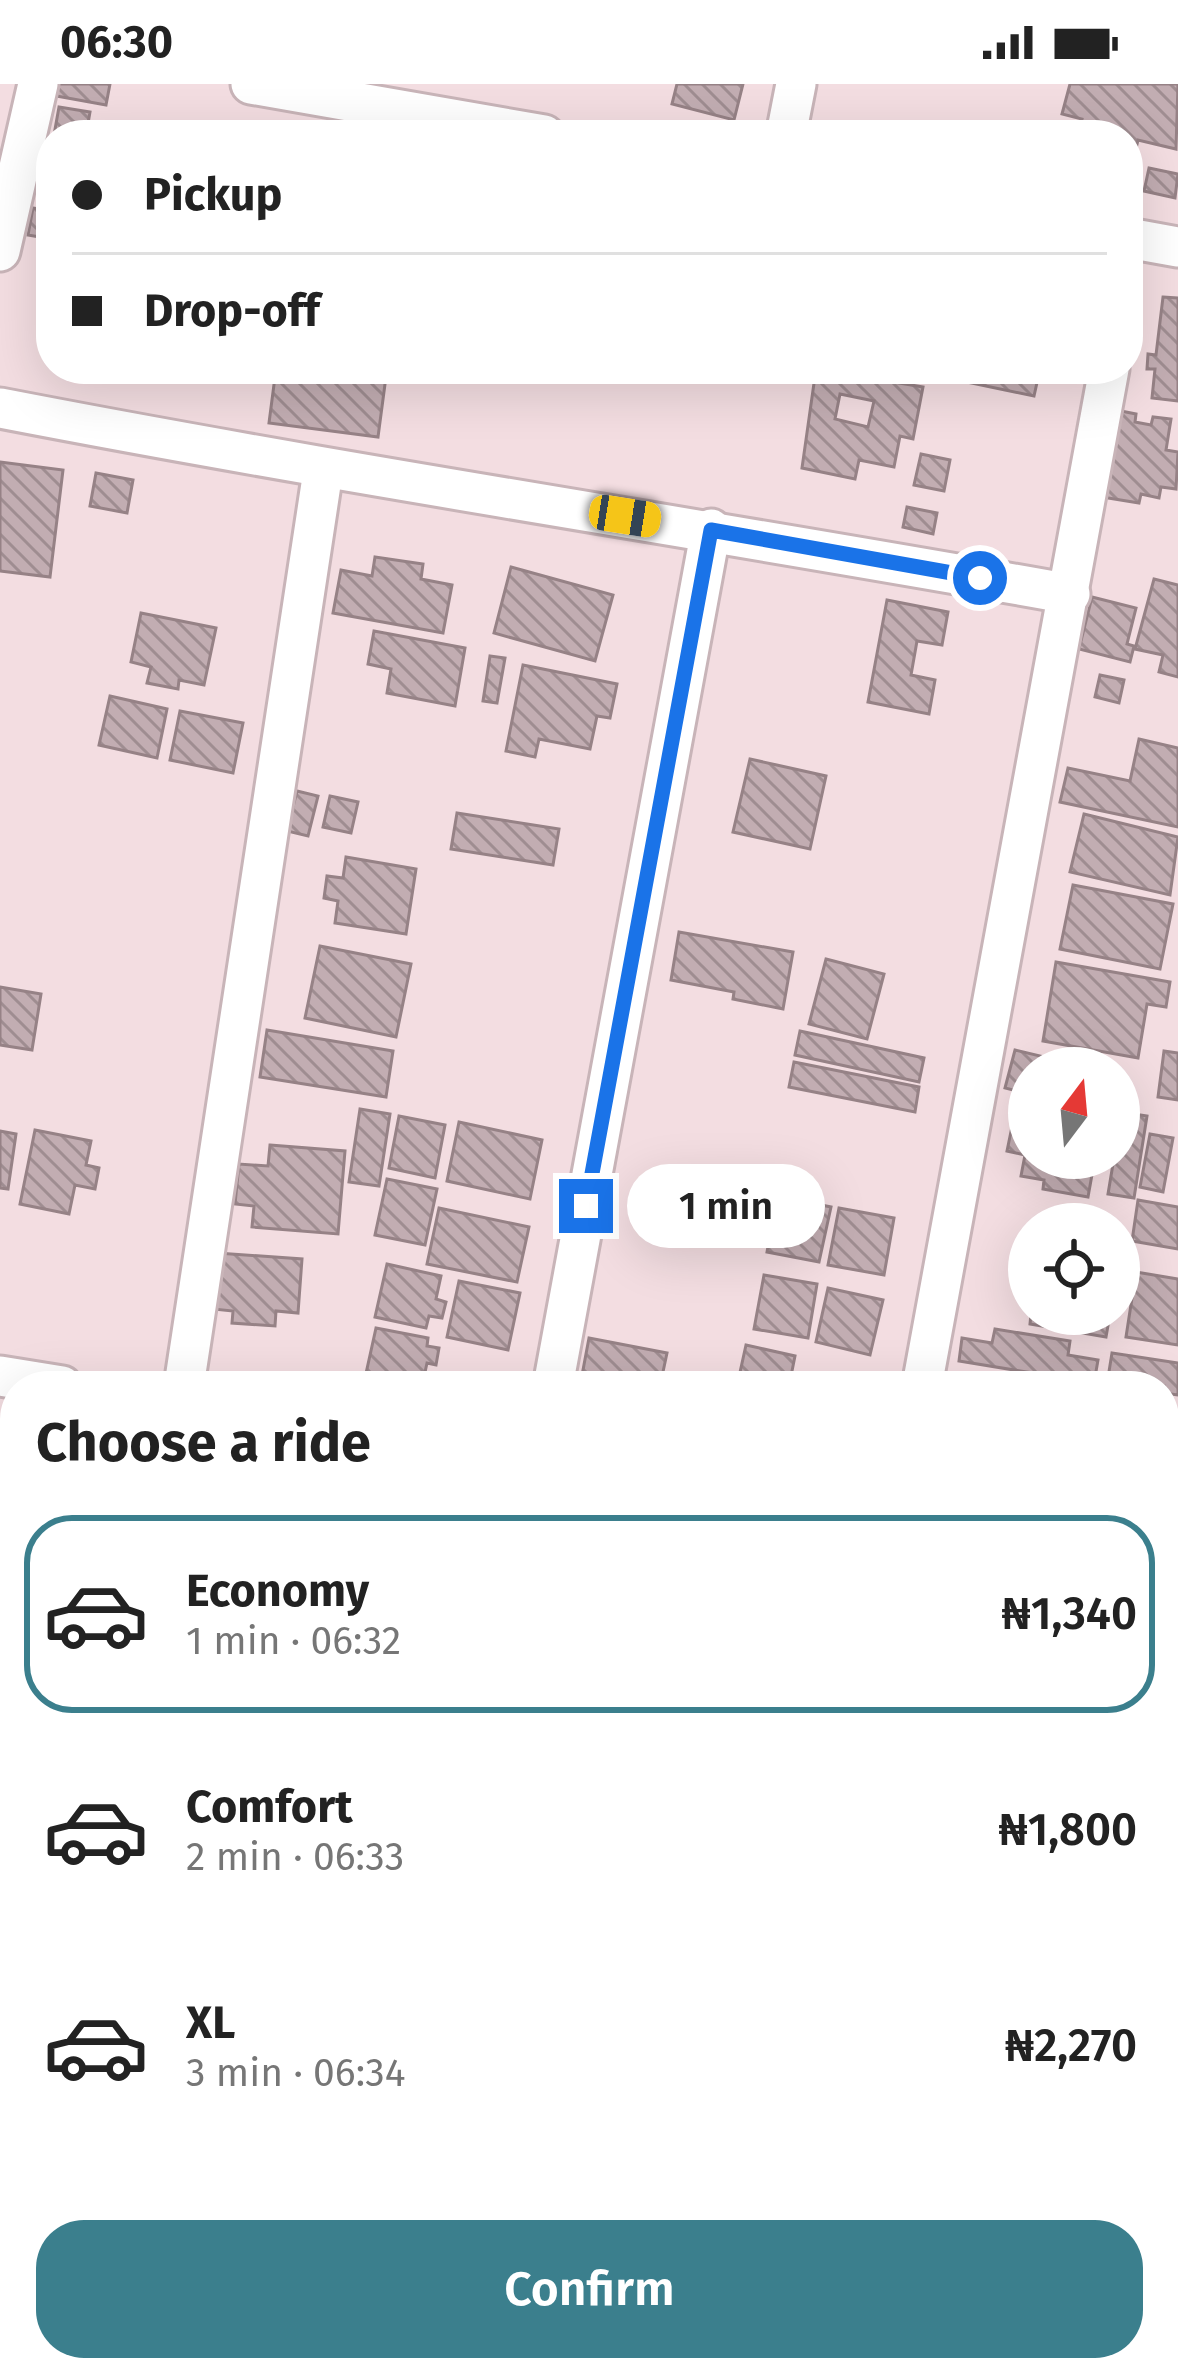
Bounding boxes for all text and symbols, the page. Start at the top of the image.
text: 06:30 [60,15,173,69]
text: Pickup [144,168,282,222]
text: Drop-off [144,284,320,338]
car [587,493,663,539]
route start [953,551,1007,605]
north arrow [1008,1047,1140,1179]
map controls [1008,1047,1140,1335]
callout: 1 min [628,1164,826,1248]
route end [559,1179,613,1233]
text: 1 min [679,1183,773,1229]
button: locate [1008,1203,1140,1335]
text: Choose a ride [36,1411,371,1475]
icon: car [42,1560,150,1668]
text: Economy [186,1564,369,1618]
text: ₦1,340 [1001,1587,1137,1641]
text: 1 min · 06:32 [186,1618,401,1664]
icon: car [42,1776,150,1884]
text: Comfort [186,1780,353,1834]
text: ₦1,800 [998,1803,1137,1857]
text: 2 min · 06:33 [186,1834,404,1880]
icon: car [42,1992,150,2100]
text: XL [186,1996,235,2050]
text: ₦2,270 [1005,2019,1137,2073]
text: 3 min · 06:34 [186,2050,405,2096]
button: Confirm [36,2220,1143,2358]

